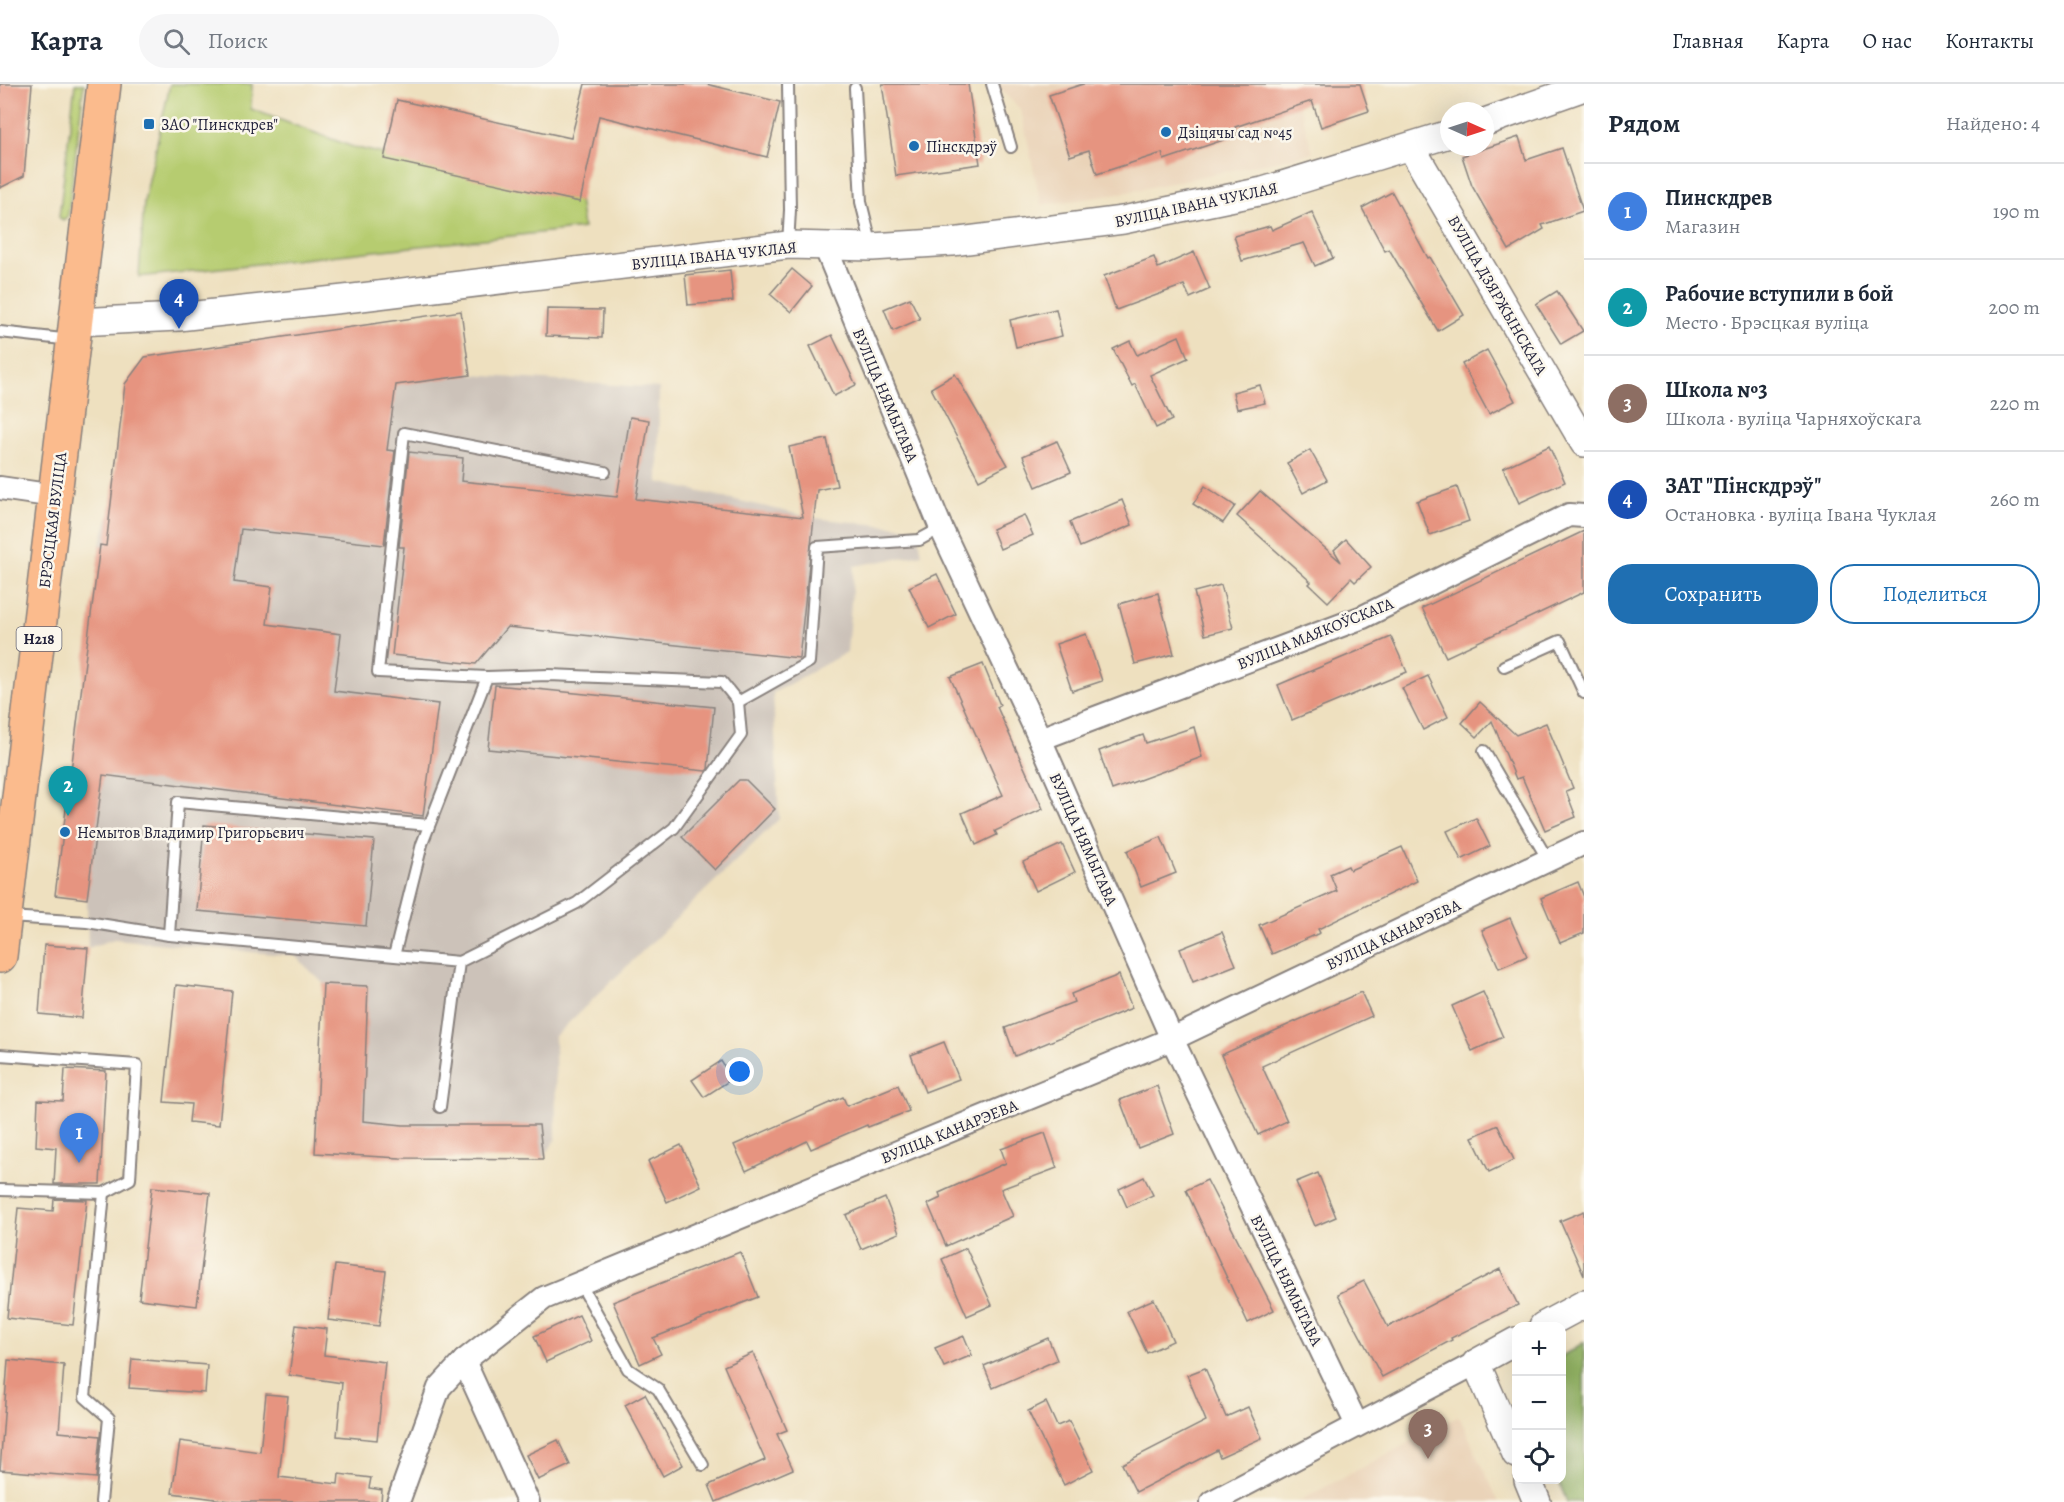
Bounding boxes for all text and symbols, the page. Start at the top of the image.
search box [139,14,559,68]
text: Карта [30,22,103,60]
icon: search [160,25,193,58]
text: Поиск [208,26,268,56]
text: Главная [1672,27,1744,55]
text: Карта [1777,27,1829,55]
text: О нас [1862,27,1912,55]
text: Контакты [1945,27,2034,55]
north arrow [1440,102,1494,156]
text: Рядом [1608,106,1680,141]
text: Найдено: 4 [1946,110,2040,137]
place label: ЗАО "Пинскдрев" [161,114,278,136]
marker: ЗАО "Пинскдрев" [142,117,156,131]
place label: Дзіцячы сад №45 [1178,122,1292,144]
marker: Дзіцячы сад №45 [1159,125,1173,139]
place label: Пінскдрэў [926,136,998,158]
marker: Пінскдрэў [907,139,921,153]
street label: ВУЛІЦА ІВАНА ЧУКЛАЯ [1113,177,1280,233]
text: Пинскдрев [1665,183,1772,213]
text: 1 [1624,198,1631,225]
text: 190 m [1993,198,2040,225]
street label: ВУЛІЦА ДЗЯРЖЫНСКАГА [1442,212,1552,380]
text: Магазин [1665,213,1740,240]
street label: ВУЛІЦА ІВАНА ЧУКЛАЯ [630,236,798,276]
text: Рабочие вступили в бой [1665,279,1894,309]
pin: 4 [160,280,198,329]
text: 2 [1623,294,1632,321]
text: 200 m [1989,294,2040,321]
text: Место · Брэсцкая вуліца [1665,309,1869,336]
street label: ВУЛІЦА НЯМЫТАВА [847,325,923,466]
text: Школа №3 [1665,375,1768,405]
text: 3 [1623,390,1632,417]
text: 220 m [1990,390,2040,417]
text: Школа · вуліца Чарняхоўскага [1665,405,1922,432]
street label: БРЭСЦКАЯ ВУЛІЦА [34,450,72,589]
text: ЗАТ "Пінскдрэў" [1665,471,1821,501]
text: 4 [1623,486,1632,513]
text: 260 m [1990,486,2040,513]
text: Остановка · вуліца Івана Чуклая [1665,501,1937,528]
button: Сохранить [1608,564,1818,624]
button: Поделиться [1830,564,2040,624]
street label: ВУЛІЦА МАЯКОЎСКАГА [1234,592,1397,675]
road number: Н218 [16,627,62,651]
pin: 2 [48,766,88,816]
street label: ВУЛІЦА НЯМЫТАВА [1044,769,1123,910]
place label: Немытов Владимир Григорьевич [77,822,304,844]
marker: Немытов Владимир Григорьевич [58,825,72,839]
street label: ВУЛІЦА КАНАРЭЕВА [1323,894,1465,976]
your location [725,1057,754,1086]
street label: ВУЛІЦА КАНАРЭЕВА [878,1094,1022,1169]
pin: 1 [60,1114,98,1163]
street label: ВУЛІЦА НЯМЫТАВА [1245,1211,1328,1350]
map controls [1512,1322,1566,1484]
button: + [1512,1322,1566,1376]
button: − [1512,1376,1566,1430]
pin: 3 [1408,1410,1448,1459]
button: locate [1512,1430,1566,1484]

